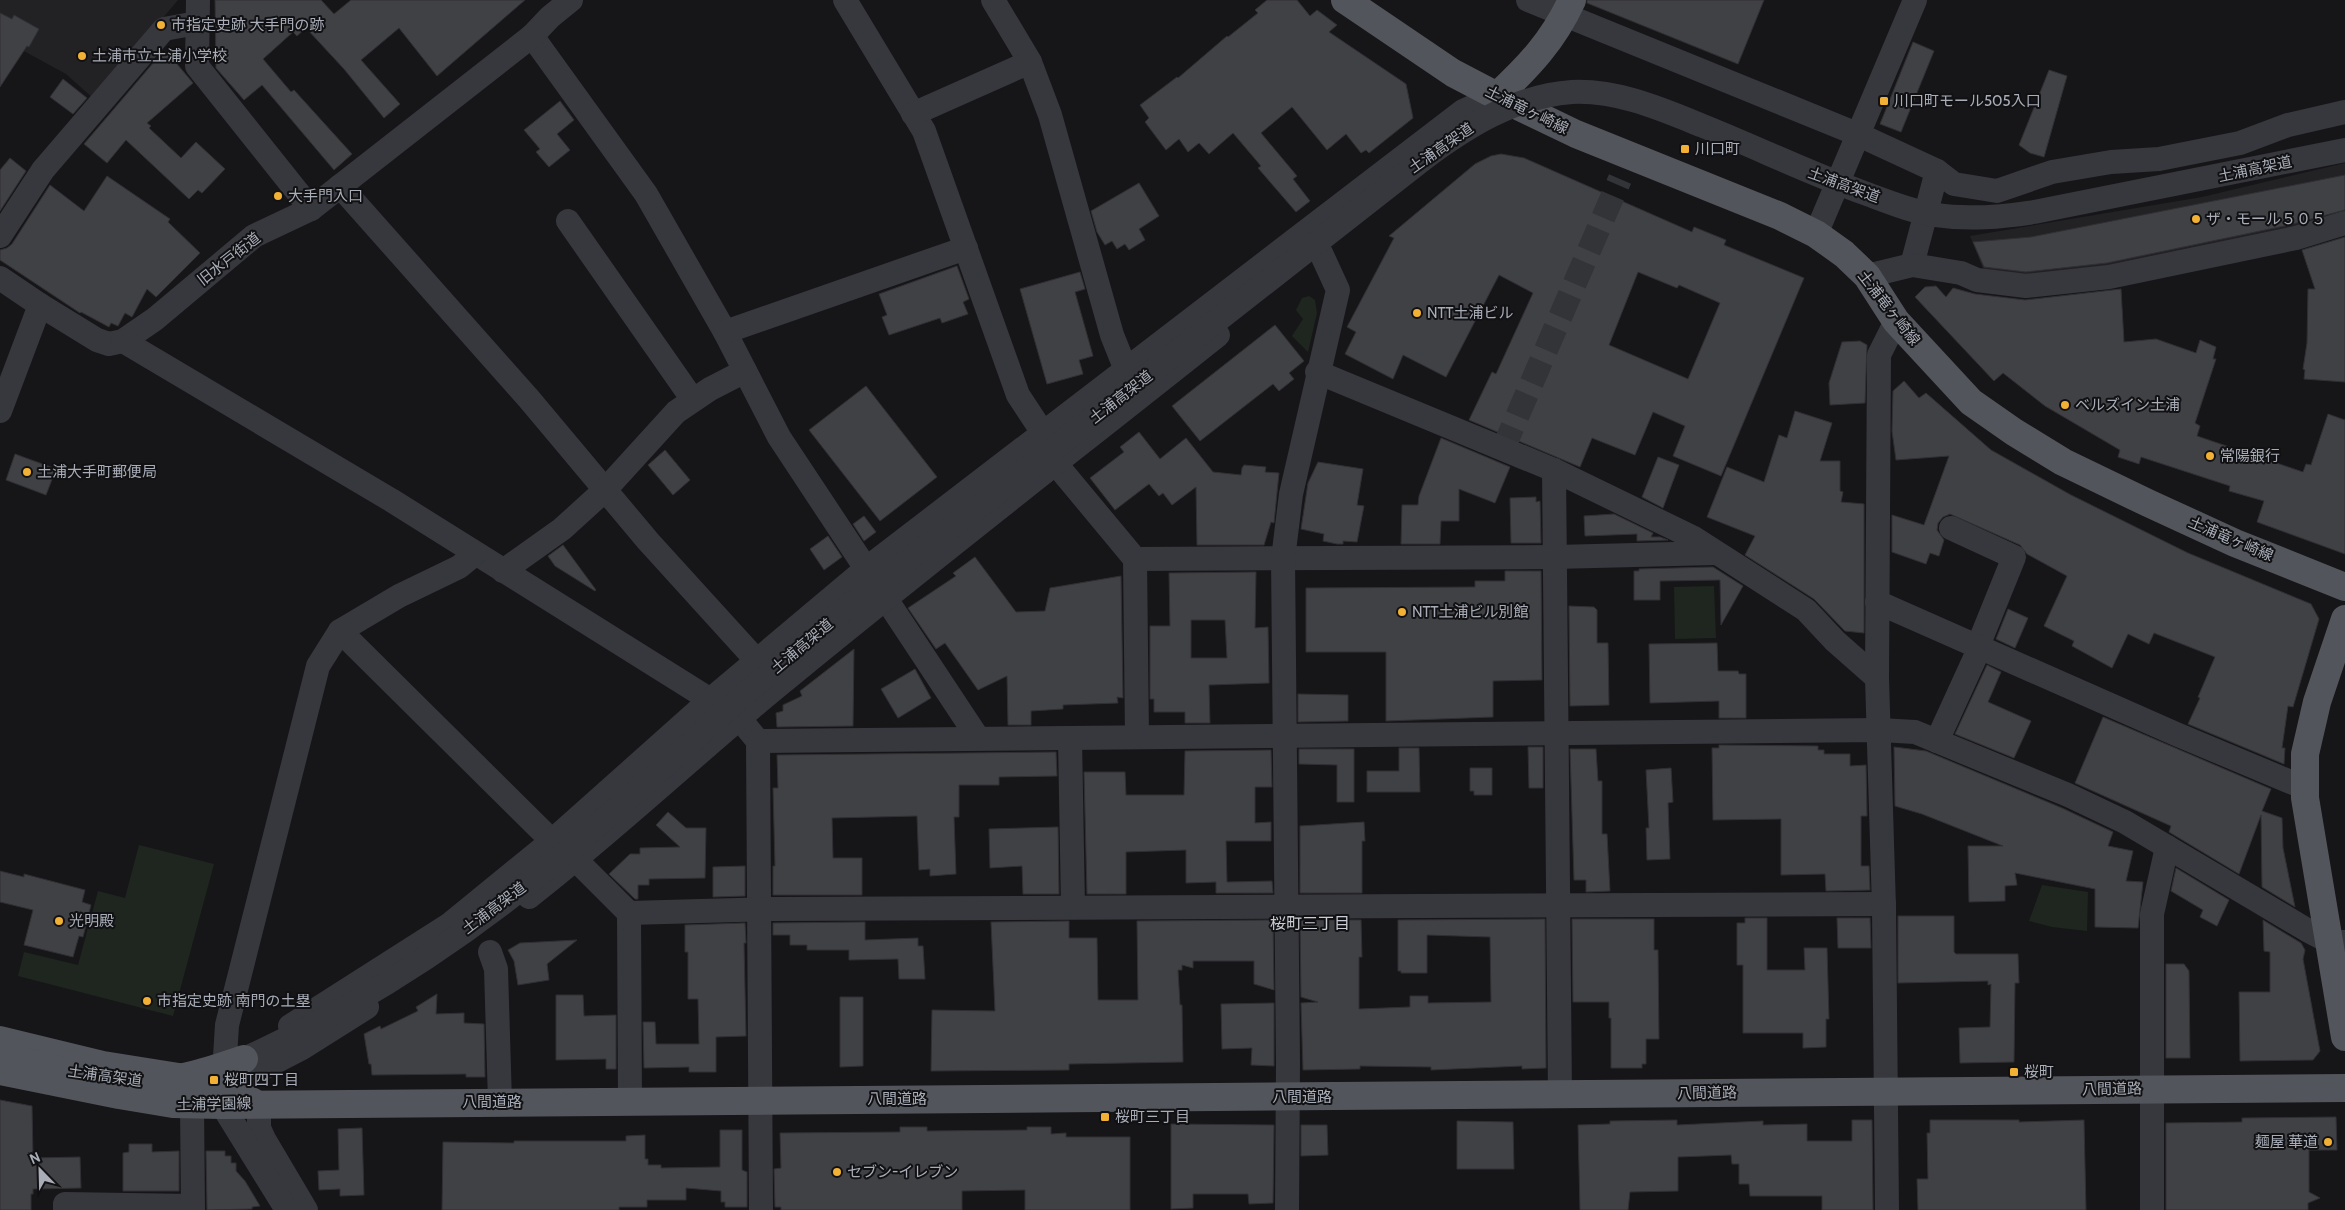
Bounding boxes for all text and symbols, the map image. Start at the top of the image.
place label: 市指定史跡 大手門の跡 [171,16,324,34]
marker: 市指定史跡 大手門の跡 [155,19,167,31]
place label: 土浦市立土浦小学校 [92,47,227,65]
marker: 土浦市立土浦小学校 [76,50,88,62]
street label: 土浦竜ヶ崎線 [1483,82,1571,138]
place label: 川口町モール505入口 [1894,92,2041,110]
marker: 川口町モール505入口 [1878,95,1890,107]
street label: 土浦高架道 [1405,119,1477,177]
place label: 川口町 [1695,140,1740,158]
marker: 川口町 [1679,143,1691,155]
street label: 土浦高架道 [2216,152,2294,186]
street label: 土浦高架道 [1806,164,1882,206]
place label: 大手門入口 [288,187,363,205]
marker: 大手門入口 [272,190,284,202]
place label: ザ・モール５０５ [2206,210,2326,228]
marker: ザ・モール５０５ [2190,213,2202,225]
street label: 旧水戸街道 [194,229,264,289]
street label: 土浦竜ヶ崎線 [1854,267,1924,349]
place label: NTT土浦ビル [1427,304,1514,322]
marker: NTT土浦ビル [1411,307,1423,319]
street label: 土浦高架道 [1086,367,1156,427]
place label: ベルズイン土浦 [2075,396,2180,414]
marker: ベルズイン土浦 [2059,399,2071,411]
place label: 常陽銀行 [2220,447,2280,465]
marker: 常陽銀行 [2204,450,2216,462]
place label: 土浦大手町郵便局 [37,463,157,481]
marker: 土浦大手町郵便局 [21,466,33,478]
street label: 土浦竜ヶ崎線 [2186,513,2276,565]
place label: NTT土浦ビル別館 [1412,603,1529,621]
marker: NTT土浦ビル別館 [1396,606,1408,618]
street label: 土浦高架道 [767,615,837,677]
street label: 土浦高架道 [459,878,529,938]
place label: 光明殿 [69,912,114,930]
district label: 桜町三丁目 [1270,914,1350,933]
marker: 光明殿 [53,915,65,927]
place label: 市指定史跡 南門の土塁 [157,992,310,1010]
marker: 市指定史跡 南門の土塁 [141,995,153,1007]
street label: 土浦高架道 [67,1062,143,1090]
place label: 桜町 [2024,1063,2054,1081]
marker: 桜町 [2008,1066,2020,1078]
place label: 桜町四丁目 [224,1071,299,1089]
marker: 桜町四丁目 [208,1074,220,1086]
street label: 八間道路 [2082,1079,2142,1099]
street label: 八間道路 [1677,1083,1737,1103]
street label: 八間道路 [1272,1088,1332,1106]
street label: 八間道路 [867,1090,927,1108]
street label: 八間道路 [462,1093,522,1111]
street label: 土浦学園線 [176,1094,252,1114]
place label: 桜町三丁目 [1115,1108,1190,1126]
marker: 桜町三丁目 [1099,1111,1111,1123]
place label: 麺屋 華道 [2255,1133,2318,1151]
marker: 麺屋 華道 [2322,1136,2334,1148]
north arrow [15,1145,65,1195]
text: N [27,1148,43,1168]
place label: セブン-イレブン [847,1163,958,1181]
marker: セブン-イレブン [831,1166,843,1178]

